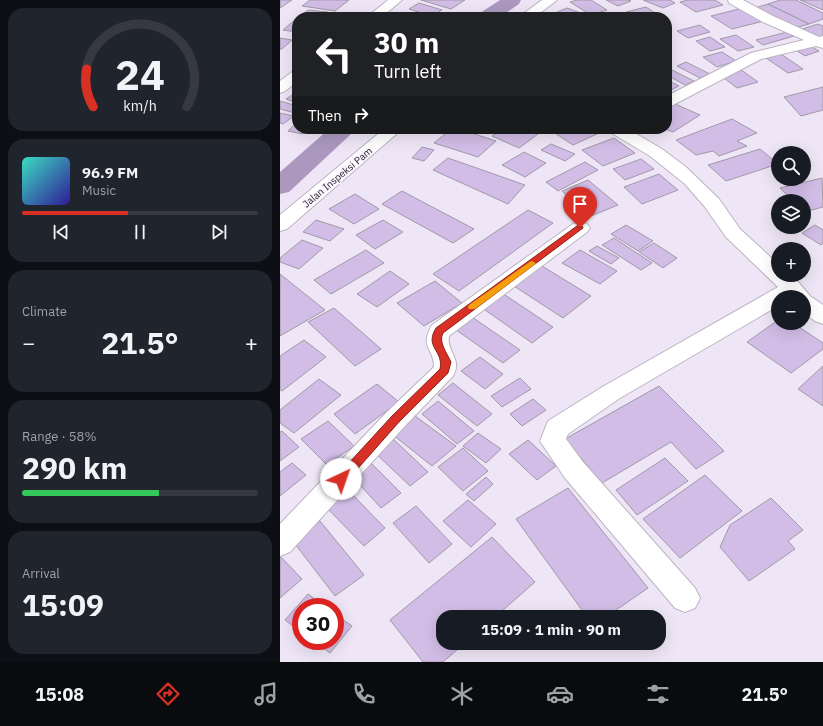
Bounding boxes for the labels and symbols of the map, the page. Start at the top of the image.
street label: Jalan Inspeksi Pam [300,144,375,210]
pin [563,187,597,228]
position arrow [320,458,362,500]
speed limit sign: 30 [292,598,344,650]

